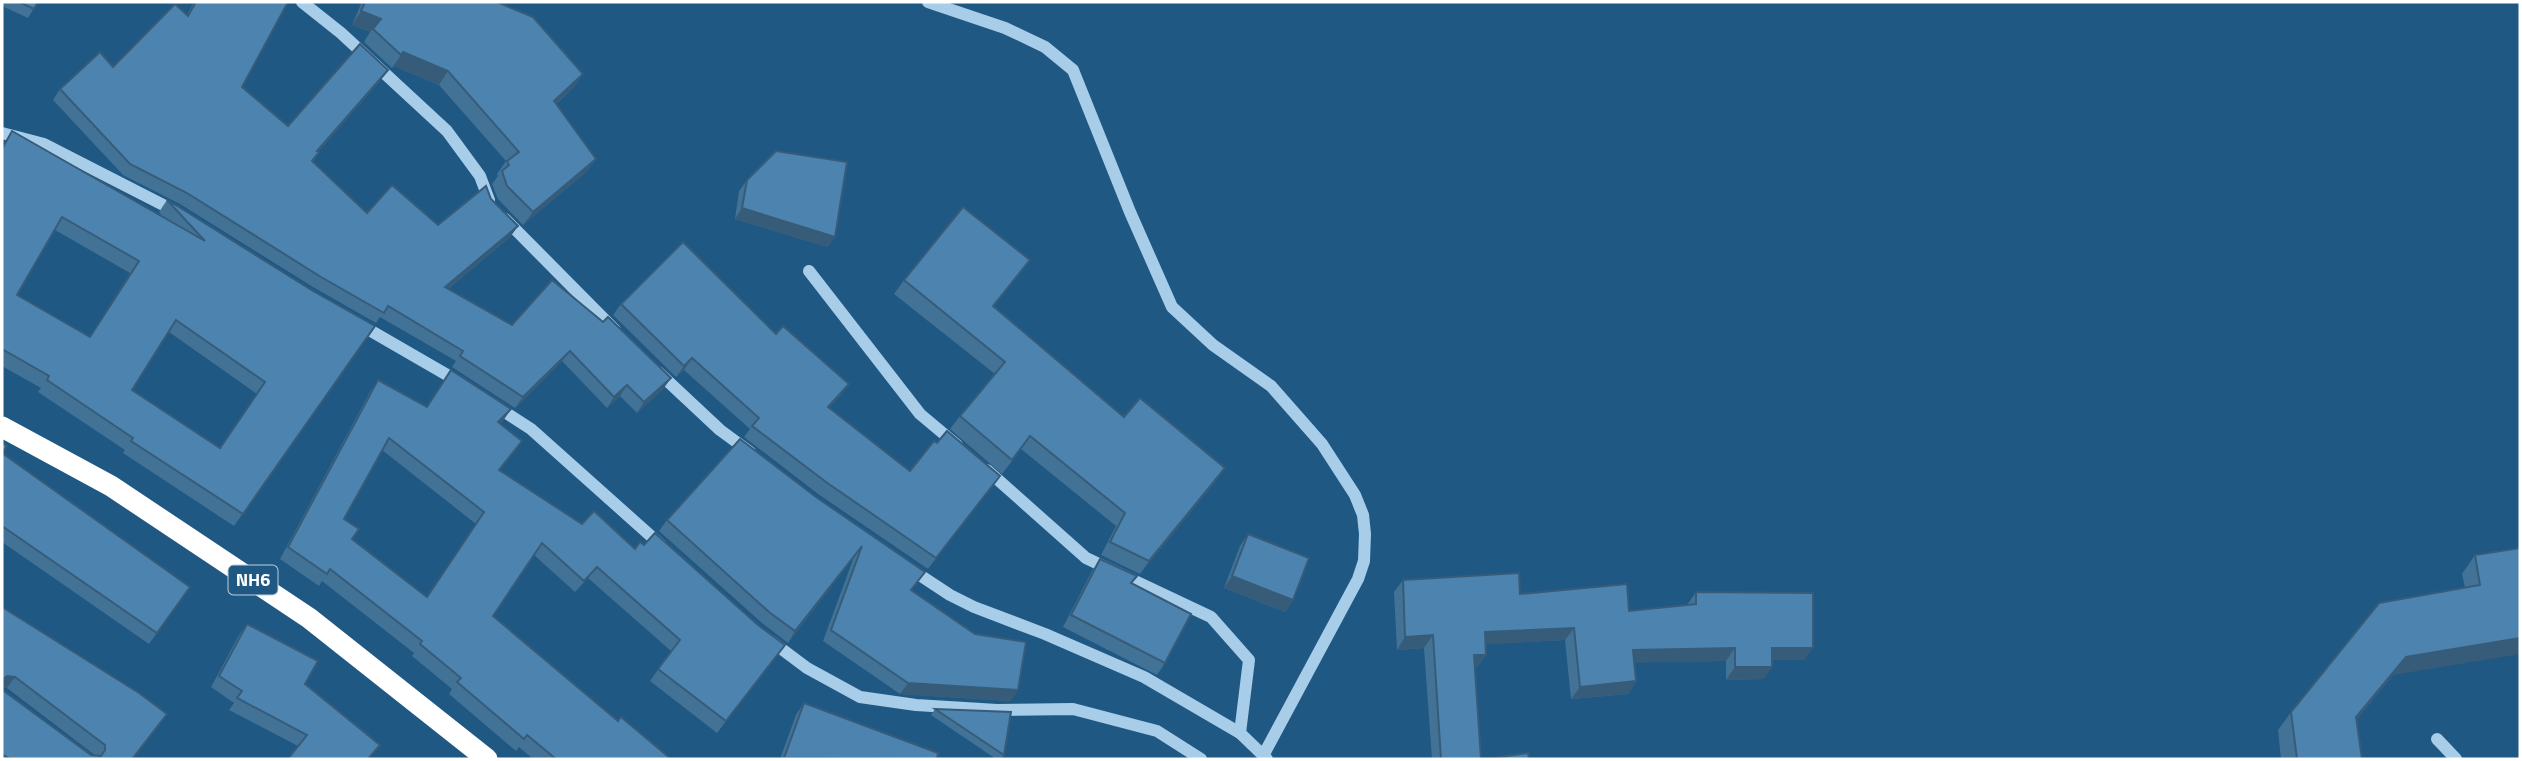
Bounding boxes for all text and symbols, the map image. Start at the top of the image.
road number: NH6 [229,566,278,594]

